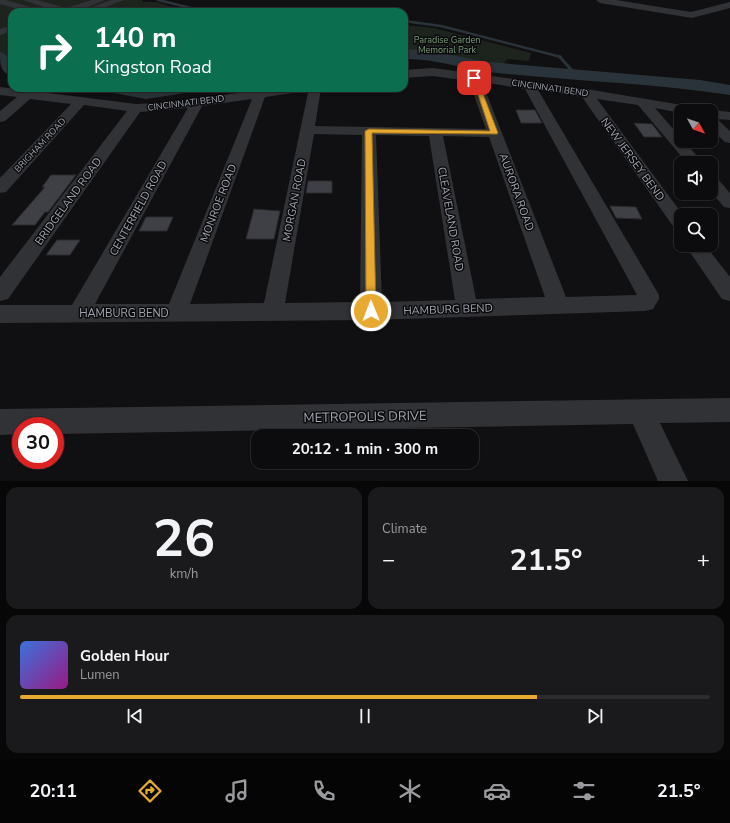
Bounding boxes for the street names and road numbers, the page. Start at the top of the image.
street label: CINCINNATI BEND [511,77,589,99]
street label: CINCINNATI BEND [147,92,225,114]
street label: BRIGHAM ROAD [12,115,69,175]
street label: NEW JERSEY BEND [597,115,668,204]
street label: AURORA ROAD [496,151,538,233]
street label: BRIDGELAND ROAD [32,154,105,248]
street label: MORGAN ROAD [279,157,310,243]
street label: CENTERFIELD ROAD [106,158,171,258]
street label: MONROE ROAD [197,162,240,244]
street label: CLEAVELAND ROAD [434,166,467,272]
street label: HAMBURG BEND [403,300,493,319]
street label: HAMBURG BEND [79,306,169,321]
street label: METROPOLIS DRIVE [303,407,427,427]

